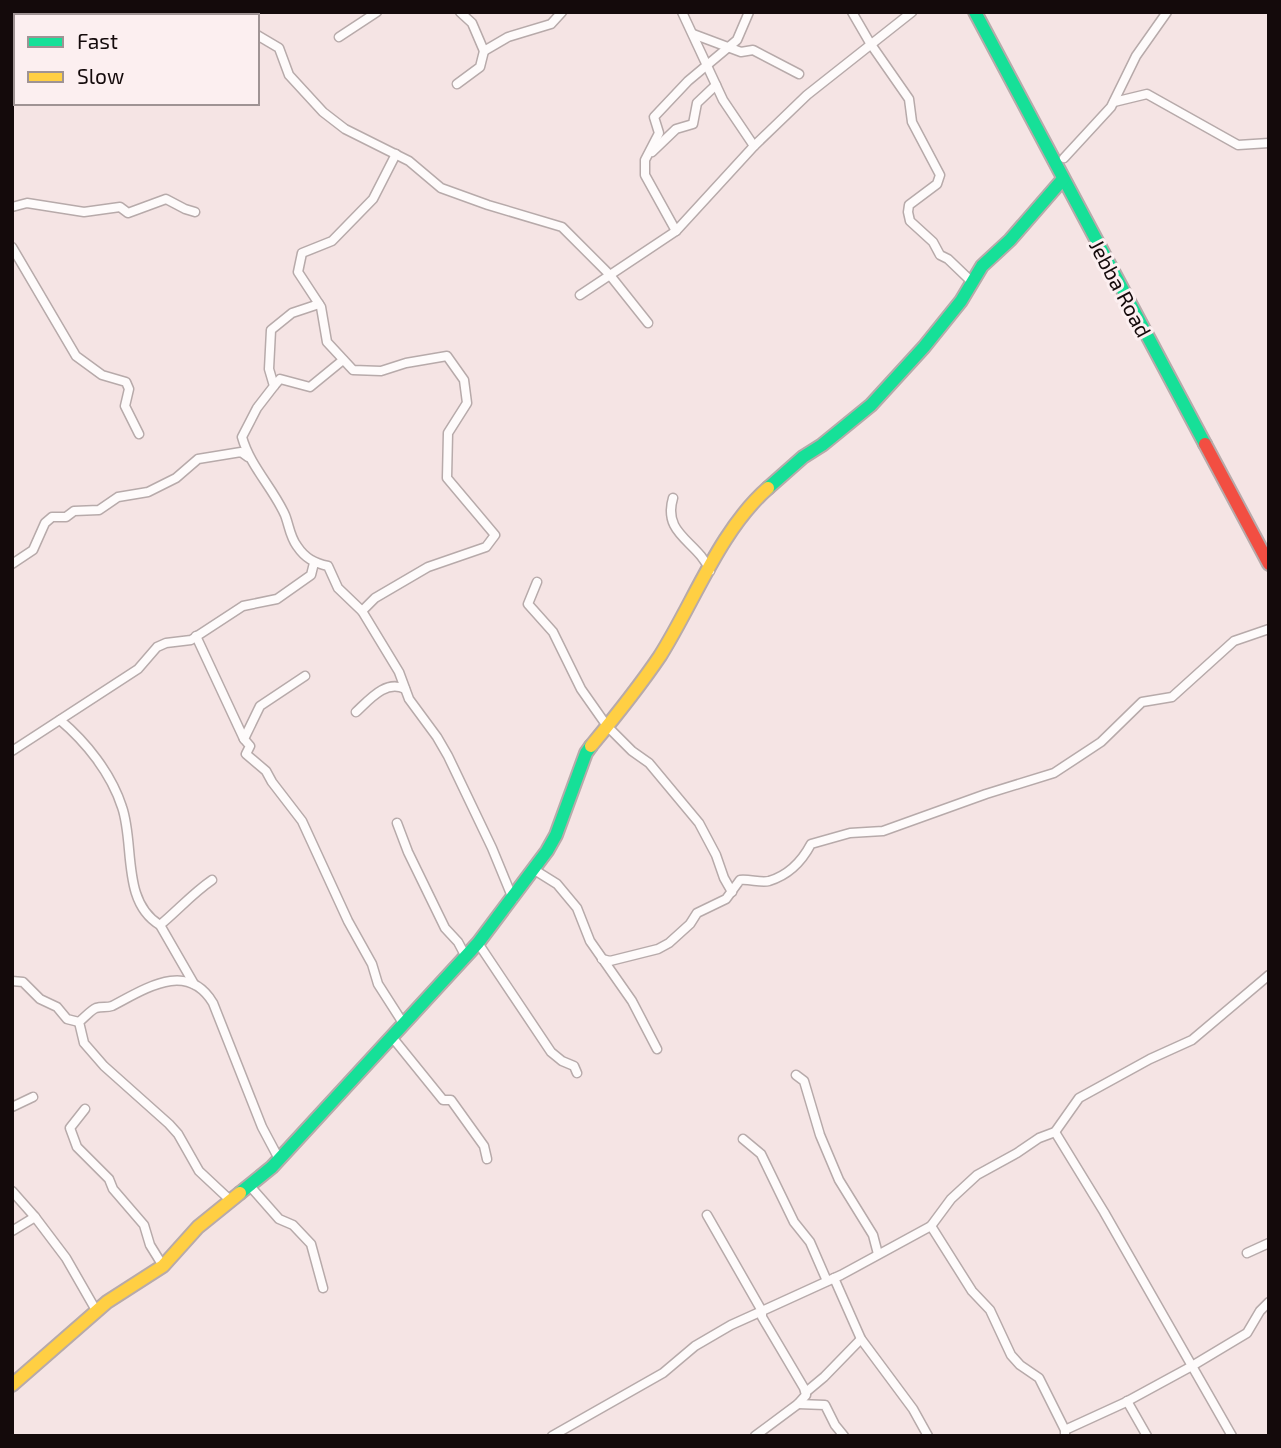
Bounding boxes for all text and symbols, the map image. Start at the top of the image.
legend [14,14,259,105]
text: Fast [77,28,118,53]
text: Slow [77,63,124,88]
street label: Jebba Road [1085,235,1157,341]

